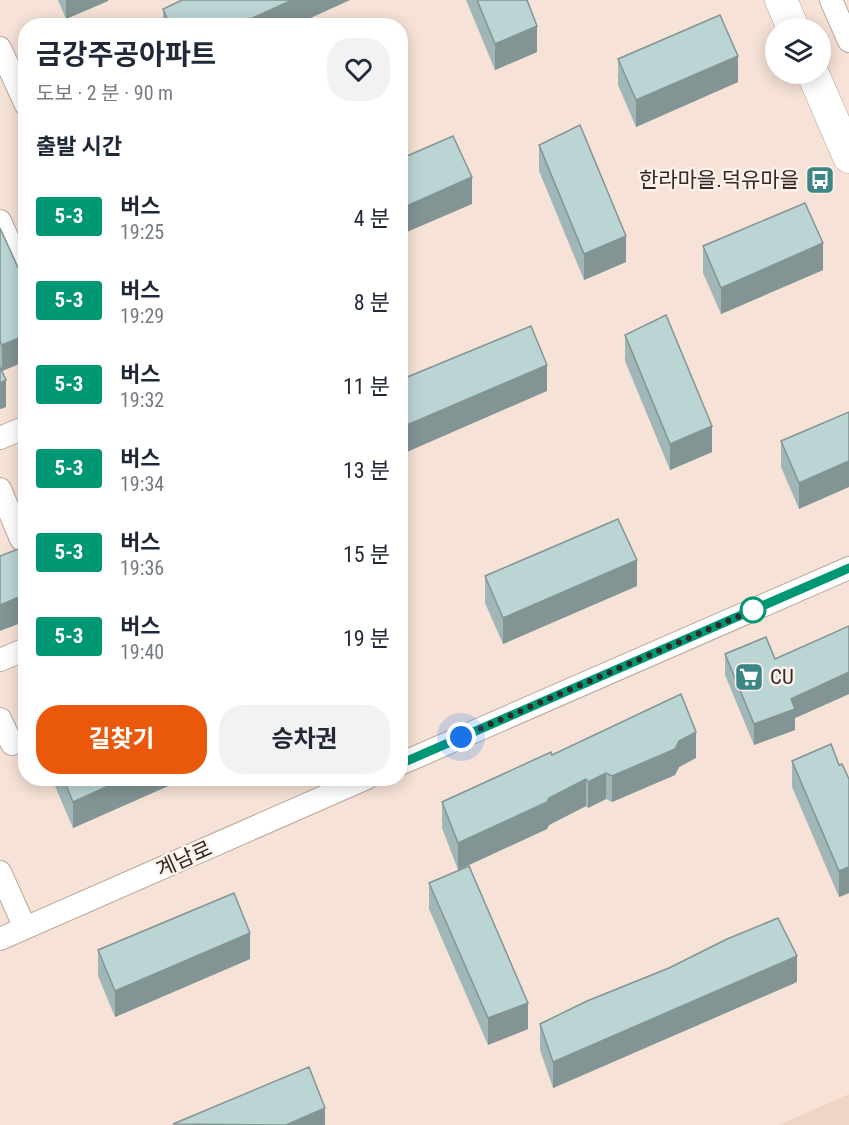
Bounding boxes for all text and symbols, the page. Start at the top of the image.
map controls [765,18,831,84]
button: layers [765,18,831,84]
text: 금강주공아파트 [36,38,216,71]
button: heart [327,38,390,101]
text: 도보 · 2 분 · 90 m [36,81,173,105]
text: 출발 시간 [36,134,122,159]
bus stop icon: 한라마을.덕유마을 [804,164,836,196]
place label: 한라마을.덕유마을 [639,168,799,192]
text: 버스 [120,194,160,219]
text: 5-3 [55,204,83,228]
text: 4 분 [354,206,390,231]
text: 19:25 [120,220,164,244]
text: 버스 [120,278,160,303]
text: 5-3 [55,288,83,312]
text: 8 분 [354,290,390,315]
text: 19:29 [120,304,164,328]
text: 버스 [120,362,160,387]
text: 5-3 [55,372,83,396]
text: 11 분 [343,374,390,399]
text: 19:32 [120,388,164,412]
text: 버스 [120,446,160,471]
text: 5-3 [55,456,83,480]
text: 13 분 [343,458,390,483]
text: 19:34 [120,472,164,496]
text: 버스 [120,530,160,555]
text: 5-3 [55,540,83,564]
text: 15 분 [343,542,390,567]
text: 19:36 [120,556,164,580]
unlabelled marker [740,597,766,623]
text: 버스 [120,614,160,639]
text: 5-3 [55,624,83,648]
text: 19 분 [343,626,390,651]
text: 19:40 [120,640,164,664]
supermarket icon: CU [733,661,765,693]
place label: CU [770,665,794,689]
button: 길찾기 [36,705,207,774]
button: 승차권 [219,705,390,774]
your location [446,722,476,752]
street label: 계남로 [153,836,215,882]

